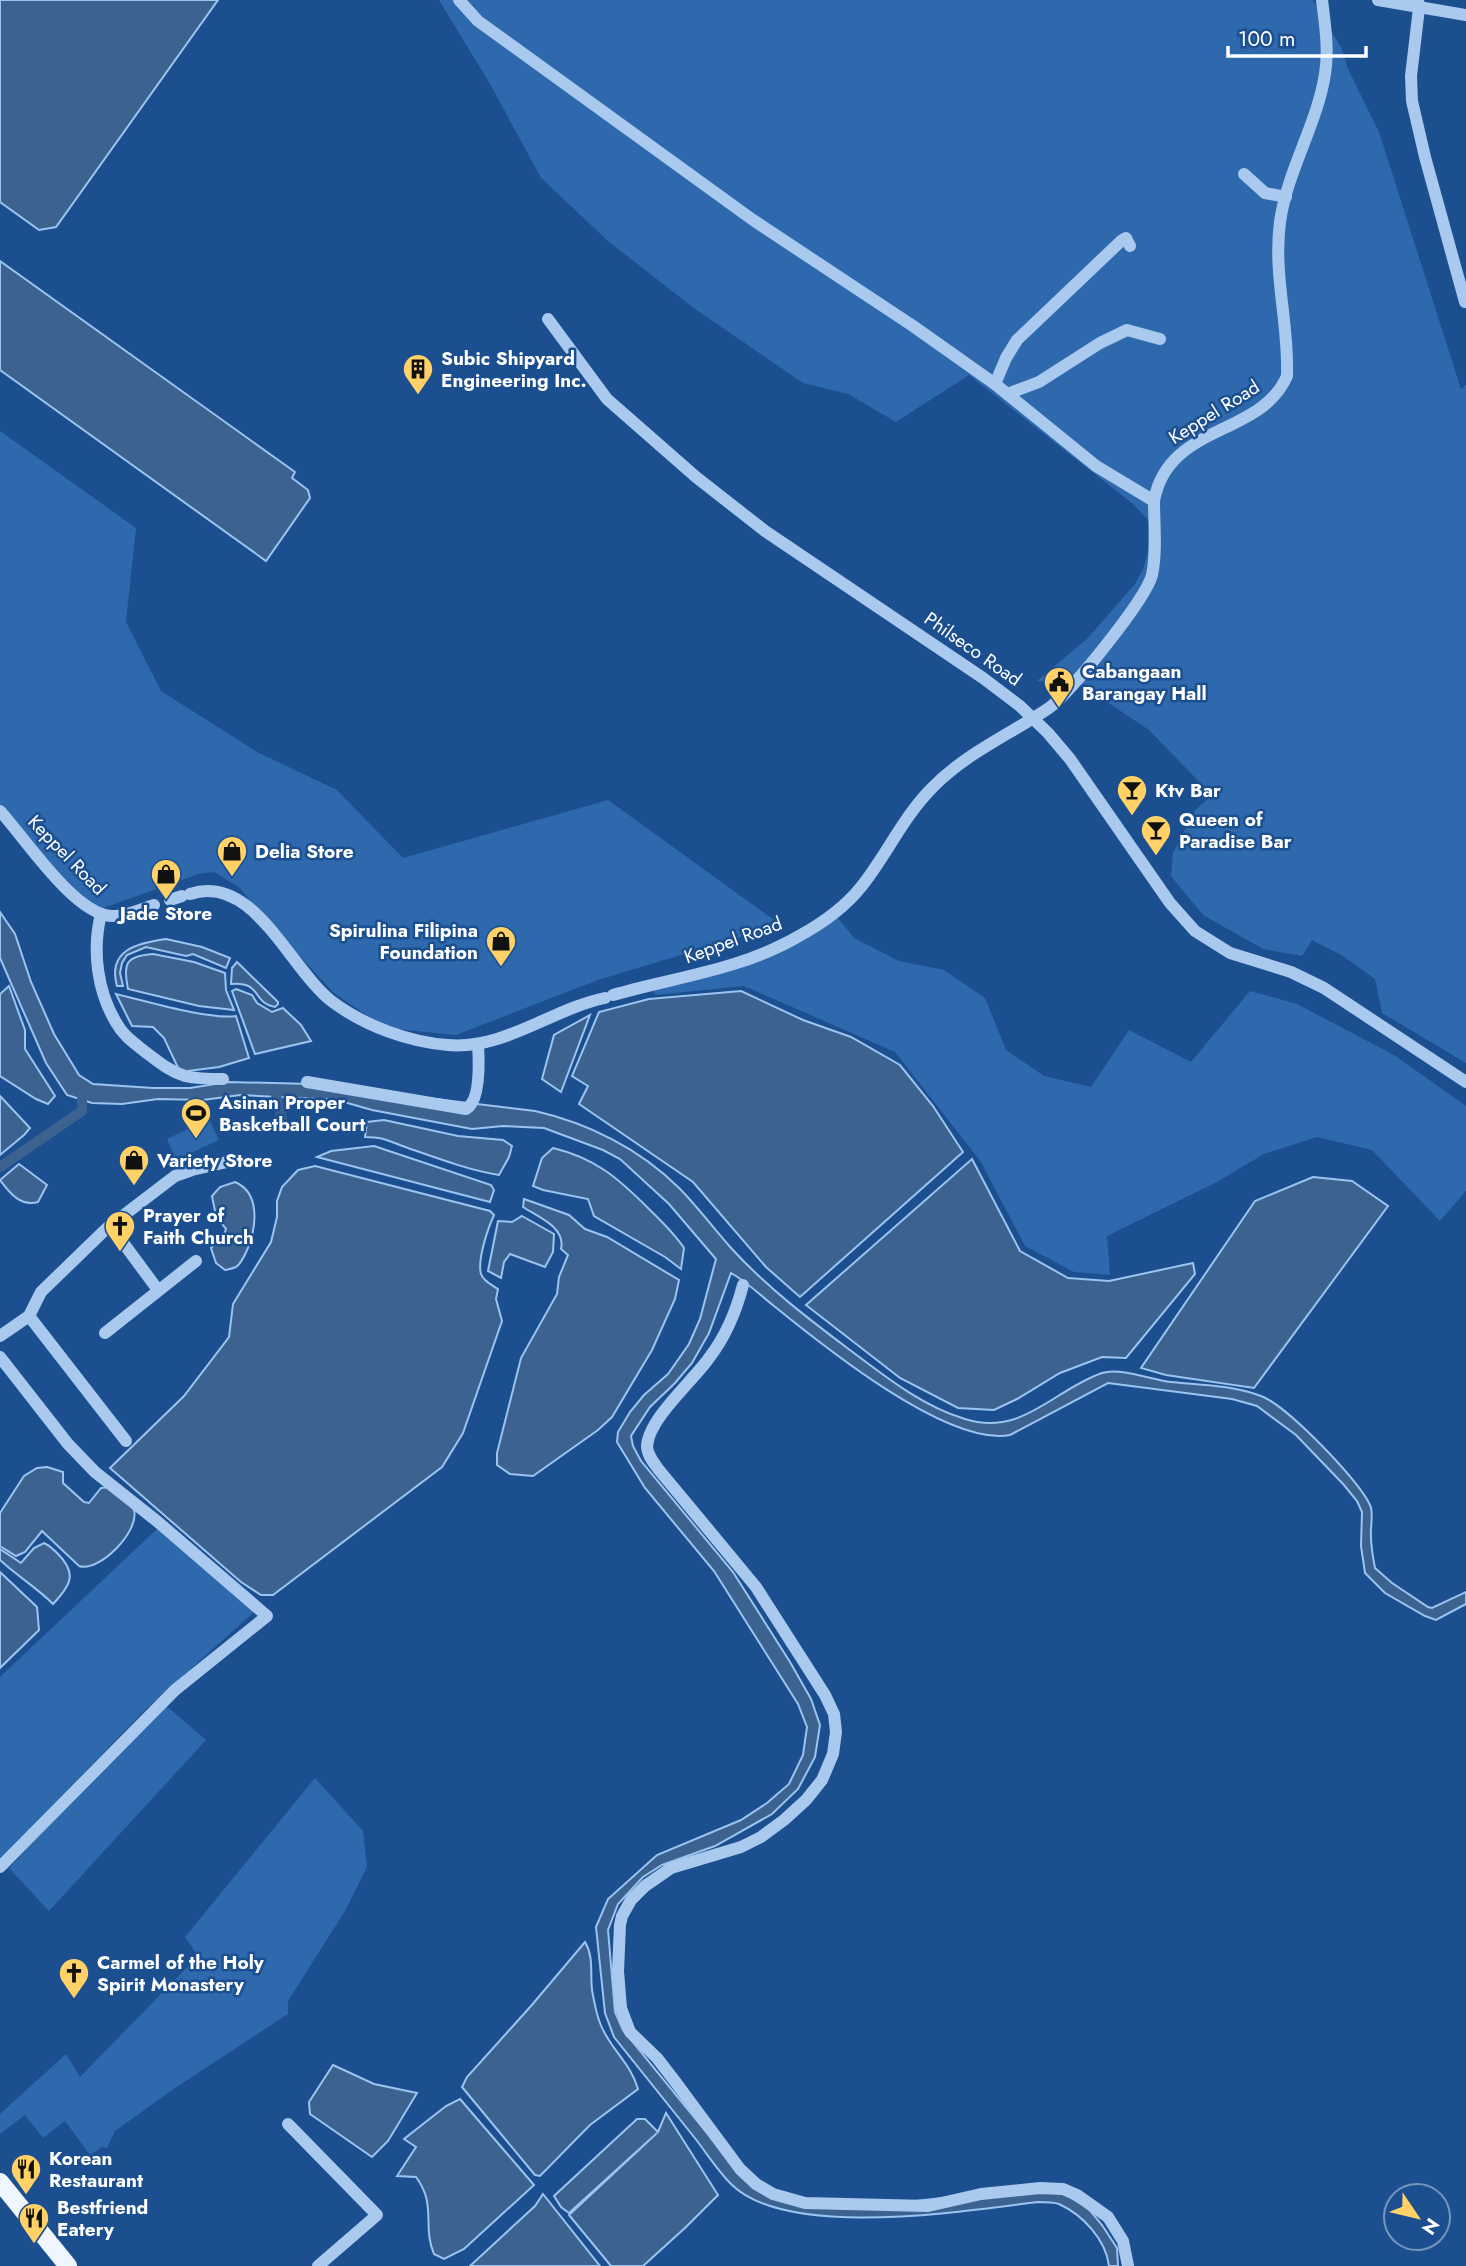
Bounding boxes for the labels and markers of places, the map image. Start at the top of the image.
place label: Subic Shipyard Engineering Inc. [441,345,587,394]
building icon: Subic Shipyard Engineering Inc. [401,352,435,396]
place label: Cabangaan Barangay Hall [1082,658,1207,707]
public building icon: Cabangaan Barangay Hall [1042,665,1076,709]
bar icon: Ktv Bar [1115,773,1149,817]
place label: Ktv Bar [1155,777,1221,804]
place label: Queen of Paradise Bar [1179,806,1292,855]
bar icon: Queen of Paradise Bar [1139,813,1173,857]
shop icon: Delia Store [215,834,249,878]
place label: Delia Store [255,838,354,865]
shop icon: Jade Store [149,857,183,901]
place label: Jade Store [116,900,212,927]
place label: Spirulina Filipina Foundation [329,917,478,966]
shop icon: Spirulina Filipina Foundation [484,924,518,968]
place label: Asinan Proper Basketball Court [218,1089,365,1138]
sports icon: Asinan Proper Basketball Court [179,1096,213,1140]
shop icon: Variety Store [117,1143,151,1187]
place label: Variety Store [156,1147,273,1174]
place label: Prayer of Faith Church [143,1202,254,1251]
church icon: Prayer of Faith Church [103,1209,137,1253]
place label: Carmel of the Holy Spirit Monastery [97,1949,265,1998]
church icon: Carmel of the Holy Spirit Monastery [57,1956,91,2000]
place label: Korean Restaurant [49,2145,143,2194]
restaurant icon: Korean Restaurant [9,2152,43,2196]
place label: Bestfriend Eatery [57,2194,148,2243]
restaurant icon: Bestfriend Eatery [17,2201,51,2245]

